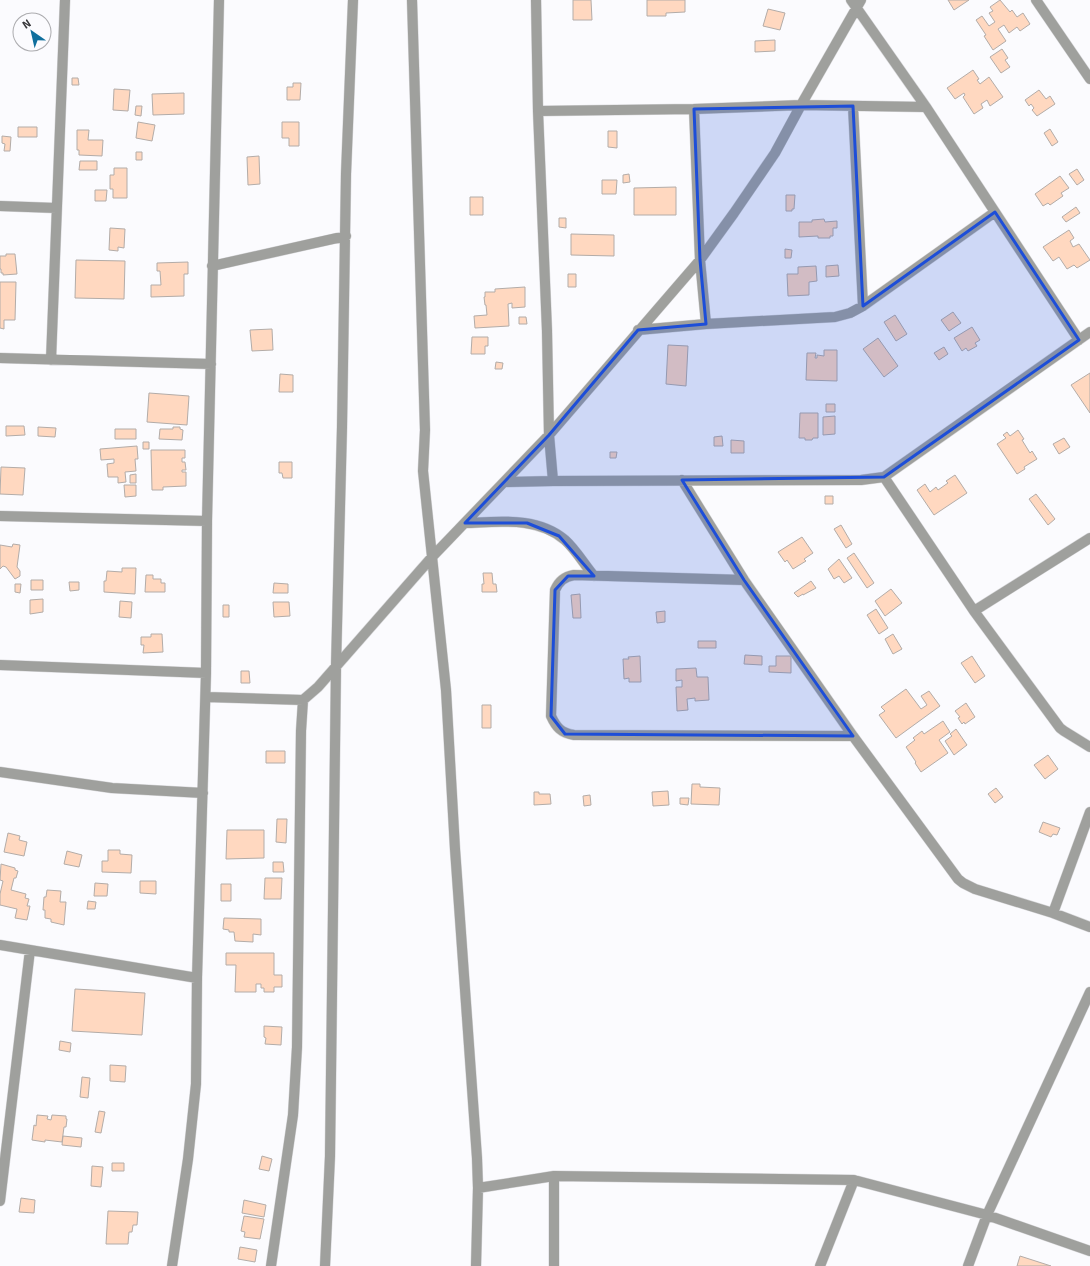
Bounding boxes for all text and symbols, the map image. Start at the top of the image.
north arrow [12,12,52,52]
text: N [20,17,33,32]

